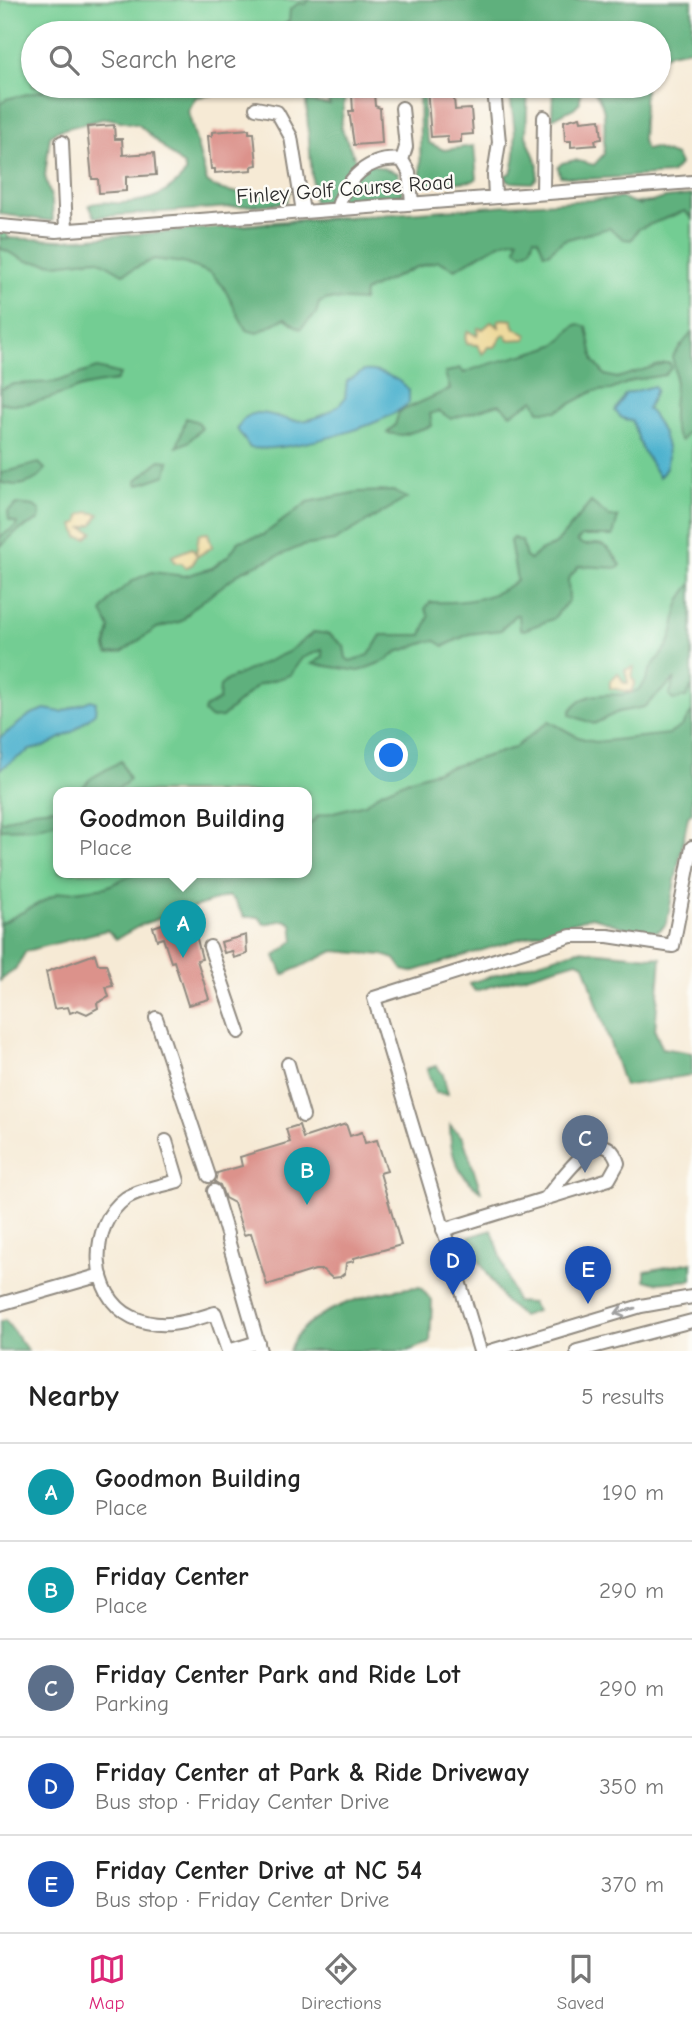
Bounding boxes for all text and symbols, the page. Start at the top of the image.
search box [21,21,671,98]
icon: search [45,41,83,79]
text: Search here [101,45,236,75]
street label: Finley Golf Course Road [235,169,455,209]
your location [374,738,408,772]
popup [53,787,312,878]
text: Goodmon Building [79,804,286,834]
text: Place [79,834,132,861]
pin: A [160,900,206,958]
pin: C [562,1115,608,1173]
pin: B [284,1147,330,1205]
pin: D [430,1237,476,1295]
pin: E [565,1246,611,1304]
one-way arrow [615,1306,637,1319]
text: Nearby [28,1379,119,1414]
text: 5 results [581,1383,664,1410]
text: Goodmon Building [95,1464,301,1494]
text: A [45,1479,57,1506]
text: 190 m [602,1479,664,1506]
text: Place [95,1494,147,1521]
text: Friday Center [95,1562,249,1592]
text: B [44,1577,58,1604]
text: 290 m [599,1577,664,1604]
text: Place [95,1592,147,1619]
text: Friday Center Park and Ride Lot [95,1660,460,1690]
text: C [44,1675,58,1702]
text: 290 m [599,1675,664,1702]
text: Parking [95,1690,169,1717]
text: Friday Center at Park & Ride Driveway [95,1758,529,1788]
text: D [44,1773,58,1800]
text: 350 m [599,1773,664,1800]
text: Bus stop · Friday Center Drive [95,1788,389,1815]
text: Friday Center Drive at NC 54 [95,1856,422,1886]
text: E [44,1871,58,1898]
text: 370 m [601,1871,664,1898]
text: Bus stop · Friday Center Drive [95,1886,389,1913]
tab: Map [88,1950,126,2014]
tab: Directions [301,1950,381,2014]
tab: Saved [557,1950,604,2014]

